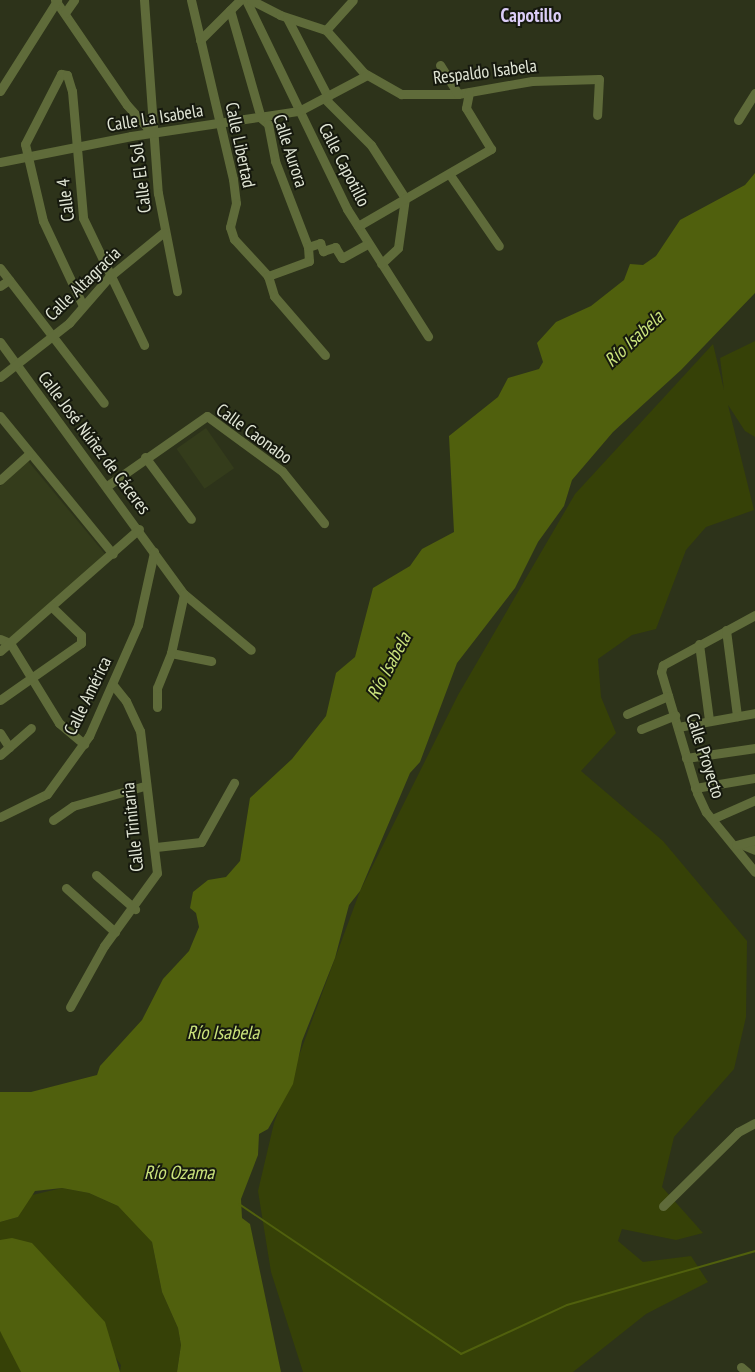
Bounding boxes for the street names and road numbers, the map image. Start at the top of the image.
street label: Respaldo Isabela [432,55,538,89]
street label: Calle La Isabela [105,100,205,136]
street label: Calle Libertad [220,100,260,190]
street label: Calle Aurora [268,112,312,190]
street label: Calle Capotillo [314,120,374,210]
street label: Calle El Sol [126,142,156,214]
street label: Calle 4 [53,177,79,223]
street label: Calle Altagracia [41,242,125,326]
street label: Calle José Núñez de Cáceres [33,367,155,519]
street label: Calle Caonabo [212,399,296,469]
street label: Calle América [60,653,116,739]
street label: Calle Proyecto [681,711,729,801]
street label: Calle Trinitaria [118,781,148,873]

